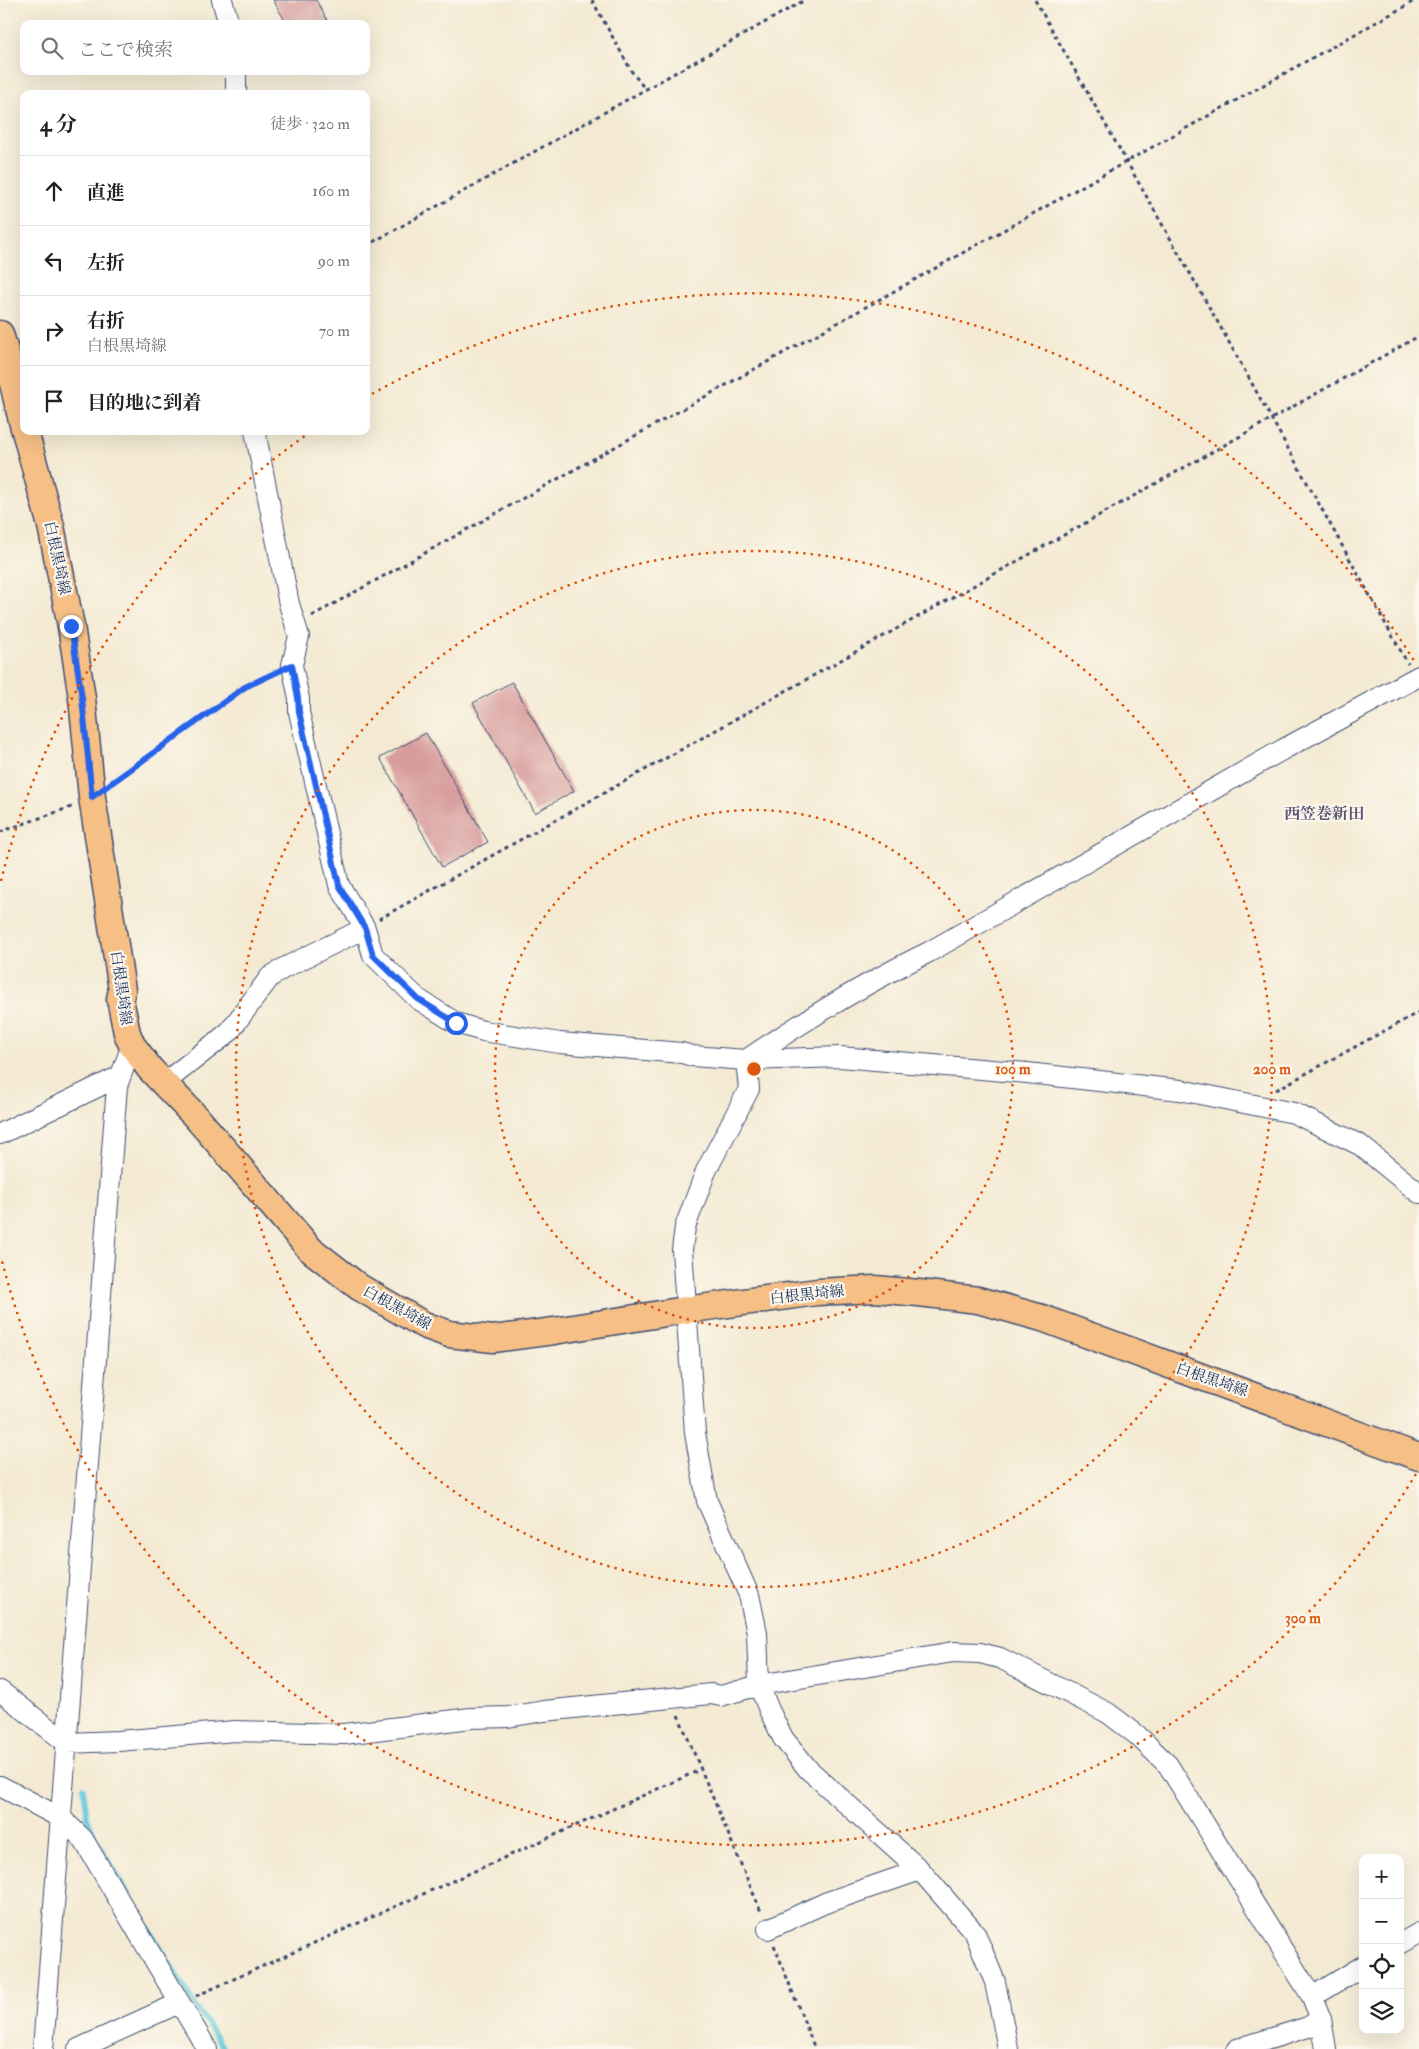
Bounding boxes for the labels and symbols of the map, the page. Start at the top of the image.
street label: 白根黒埼線 [40,519,74,597]
route end [60,615,83,638]
district label: 西笠巻新田 [1284,804,1364,824]
street label: 白根黒埼線 [106,950,136,1026]
route start [445,1012,468,1035]
centre of rings [745,1060,763,1078]
text: 100 m [995,1060,1031,1079]
text: 200 m [1253,1060,1291,1079]
street label: 白根黒埼線 [360,1282,434,1334]
street label: 白根黒埼線 [769,1282,845,1308]
street label: 白根黒埼線 [1173,1359,1251,1401]
text: 300 m [1285,1609,1321,1628]

